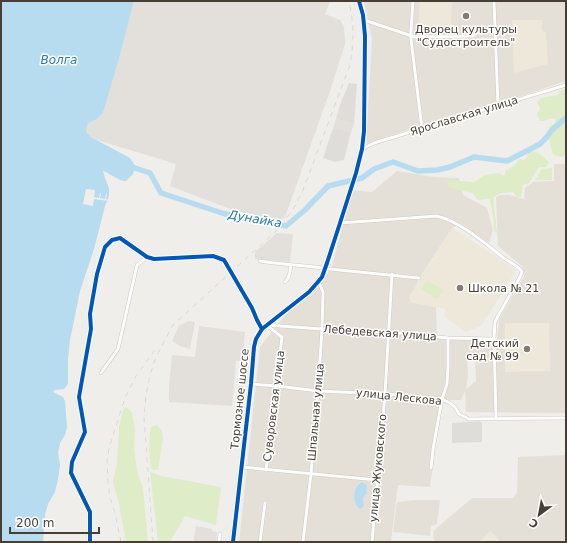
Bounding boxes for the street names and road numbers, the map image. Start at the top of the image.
street label: Ярославская улица [408,93,520,139]
street label: Лебедевская улица [323,323,437,343]
street label: Тормозное шоссе [228,348,252,451]
street label: Суворовская улица [261,350,287,462]
street label: Шпальная улица [305,363,327,461]
street label: улица Лескова [356,386,442,408]
street label: улица Жуковского [367,413,389,523]

